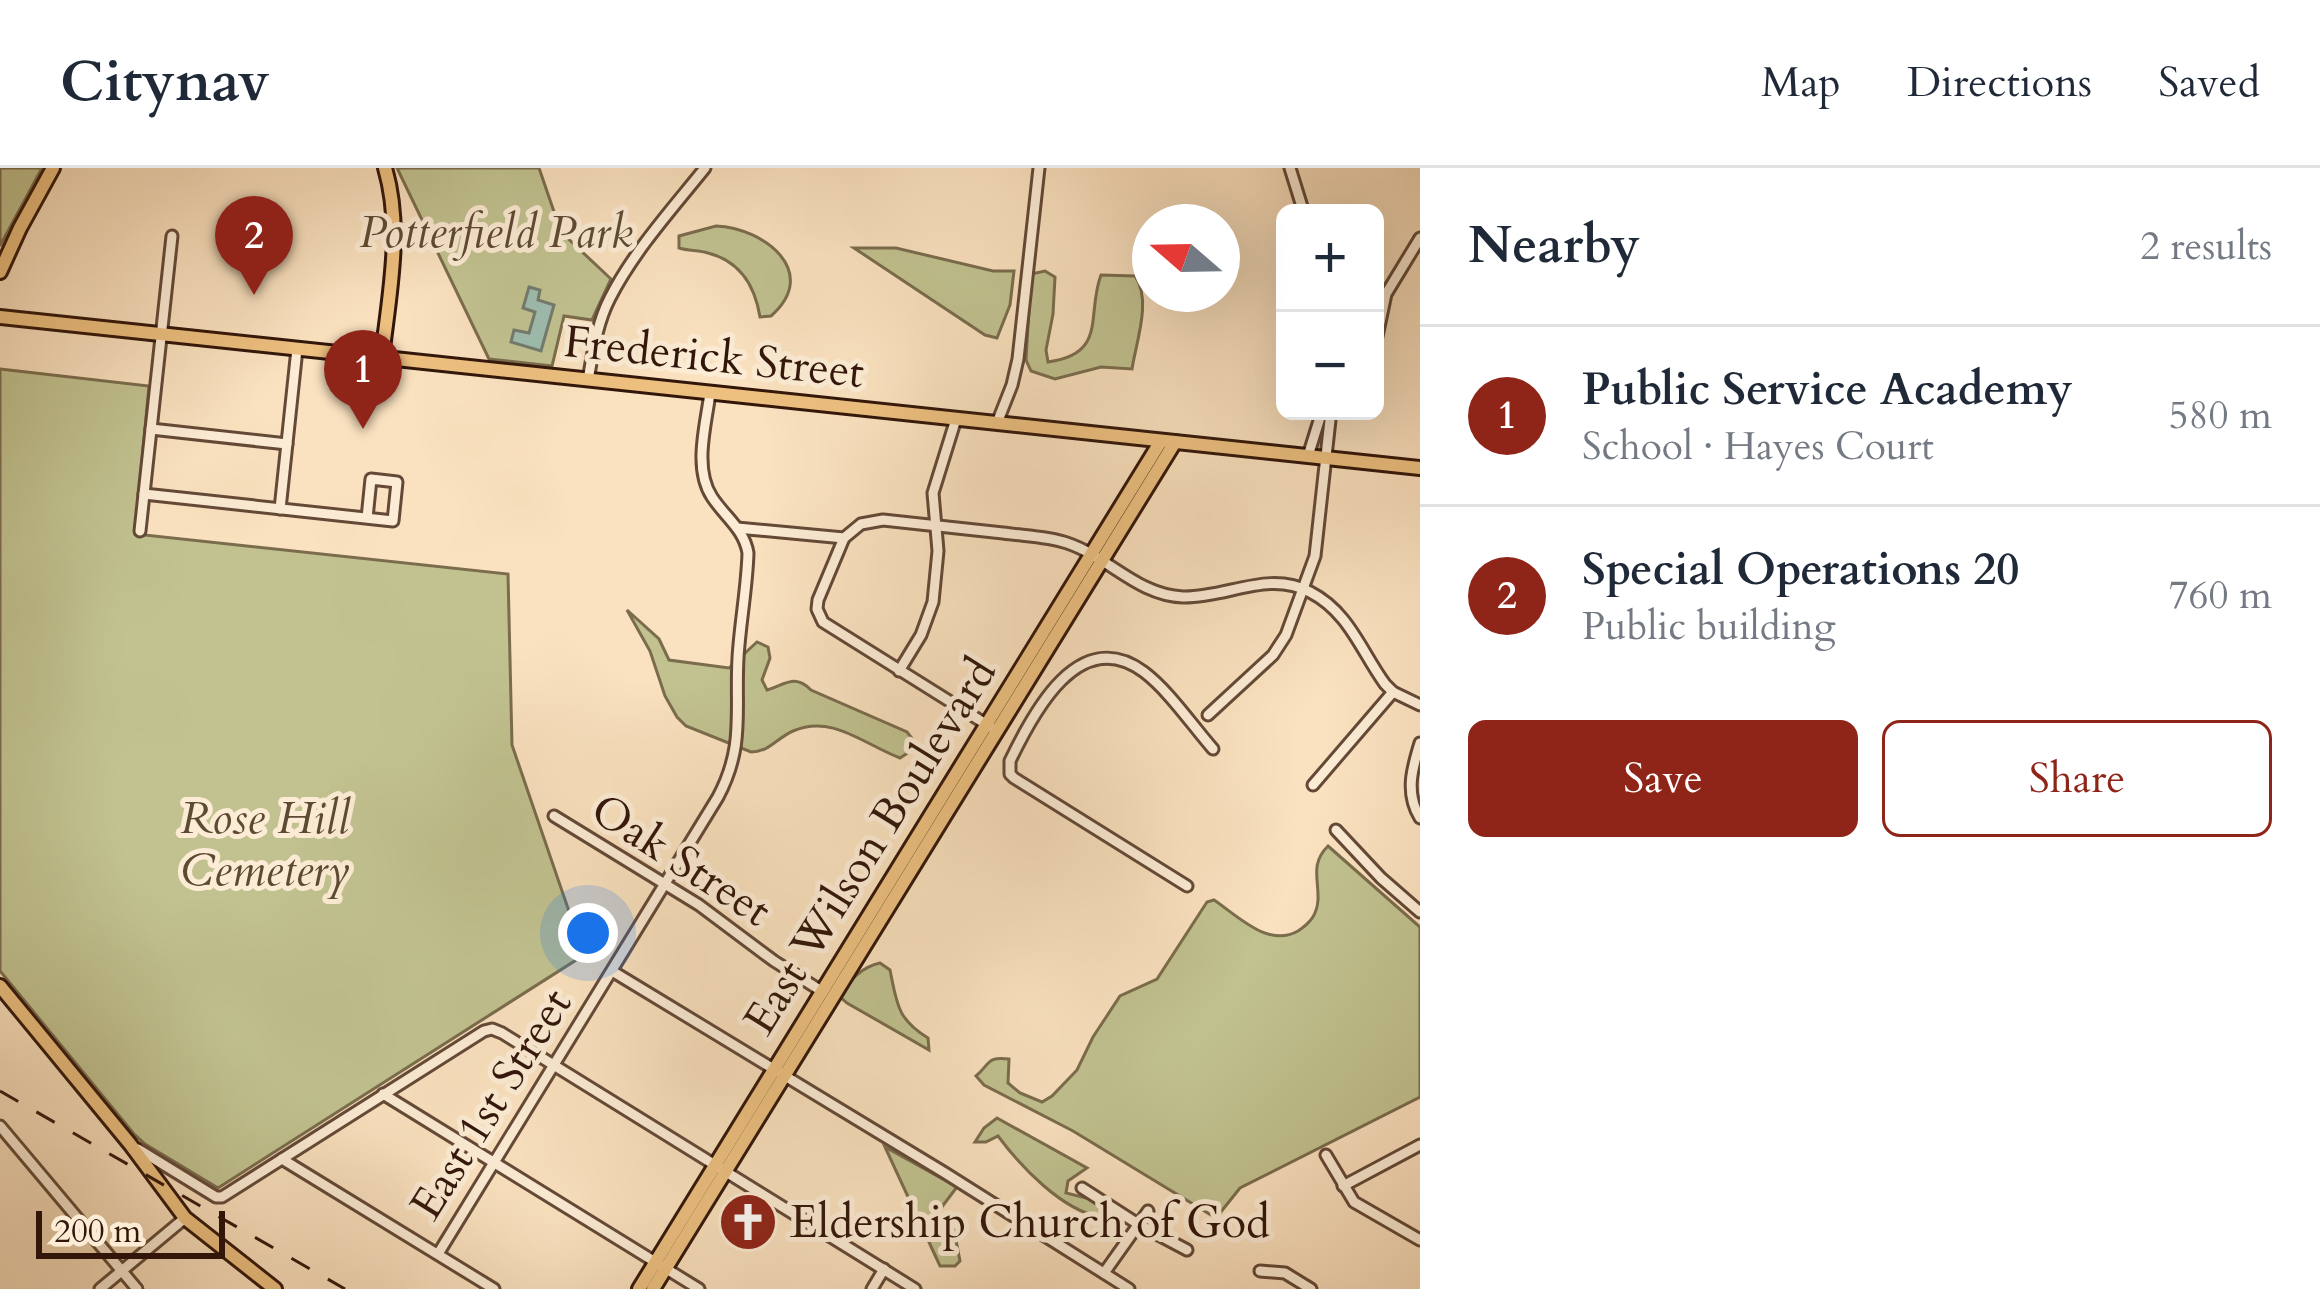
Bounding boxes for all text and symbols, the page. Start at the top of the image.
text: Citynav [60,44,269,121]
text: Map [1761,54,1841,111]
text: Directions [1907,54,2092,111]
text: Saved [2158,54,2260,111]
pin: 2 [215,196,293,295]
park label: Potterfield Park [359,202,633,263]
north arrow [1132,204,1240,312]
map controls [1276,204,1384,420]
button: + [1276,204,1384,312]
text: Nearby [1468,211,1640,281]
text: 2 results [2140,220,2272,273]
street label: Frederick Street [561,311,867,403]
button: − [1276,312,1384,420]
pin: 1 [324,330,402,429]
text: Public Service Academy [1582,359,2073,420]
text: 1 [1497,389,1517,442]
text: 580 m [2169,389,2272,442]
text: School · Hayes Court [1582,420,1934,473]
text: Special Operations 20 [1582,539,2019,600]
text: 2 [1497,569,1517,622]
text: 760 m [2169,569,2272,622]
text: Public building [1582,600,1836,653]
street label: East Wilson Boulevard [729,646,1011,1046]
button: Save [1468,720,1858,837]
button: Share [1882,720,2272,837]
street label: Oak Street [579,779,783,941]
park label: Rose Hill Cemetery [180,788,352,901]
your location [558,903,618,963]
street label: East 1st Street [396,977,586,1231]
church icon: Eldership Church of God [717,1191,779,1253]
place label: Eldership Church of God [790,1192,1270,1253]
scale bar [36,1205,225,1258]
text: 200 m [54,1209,141,1254]

